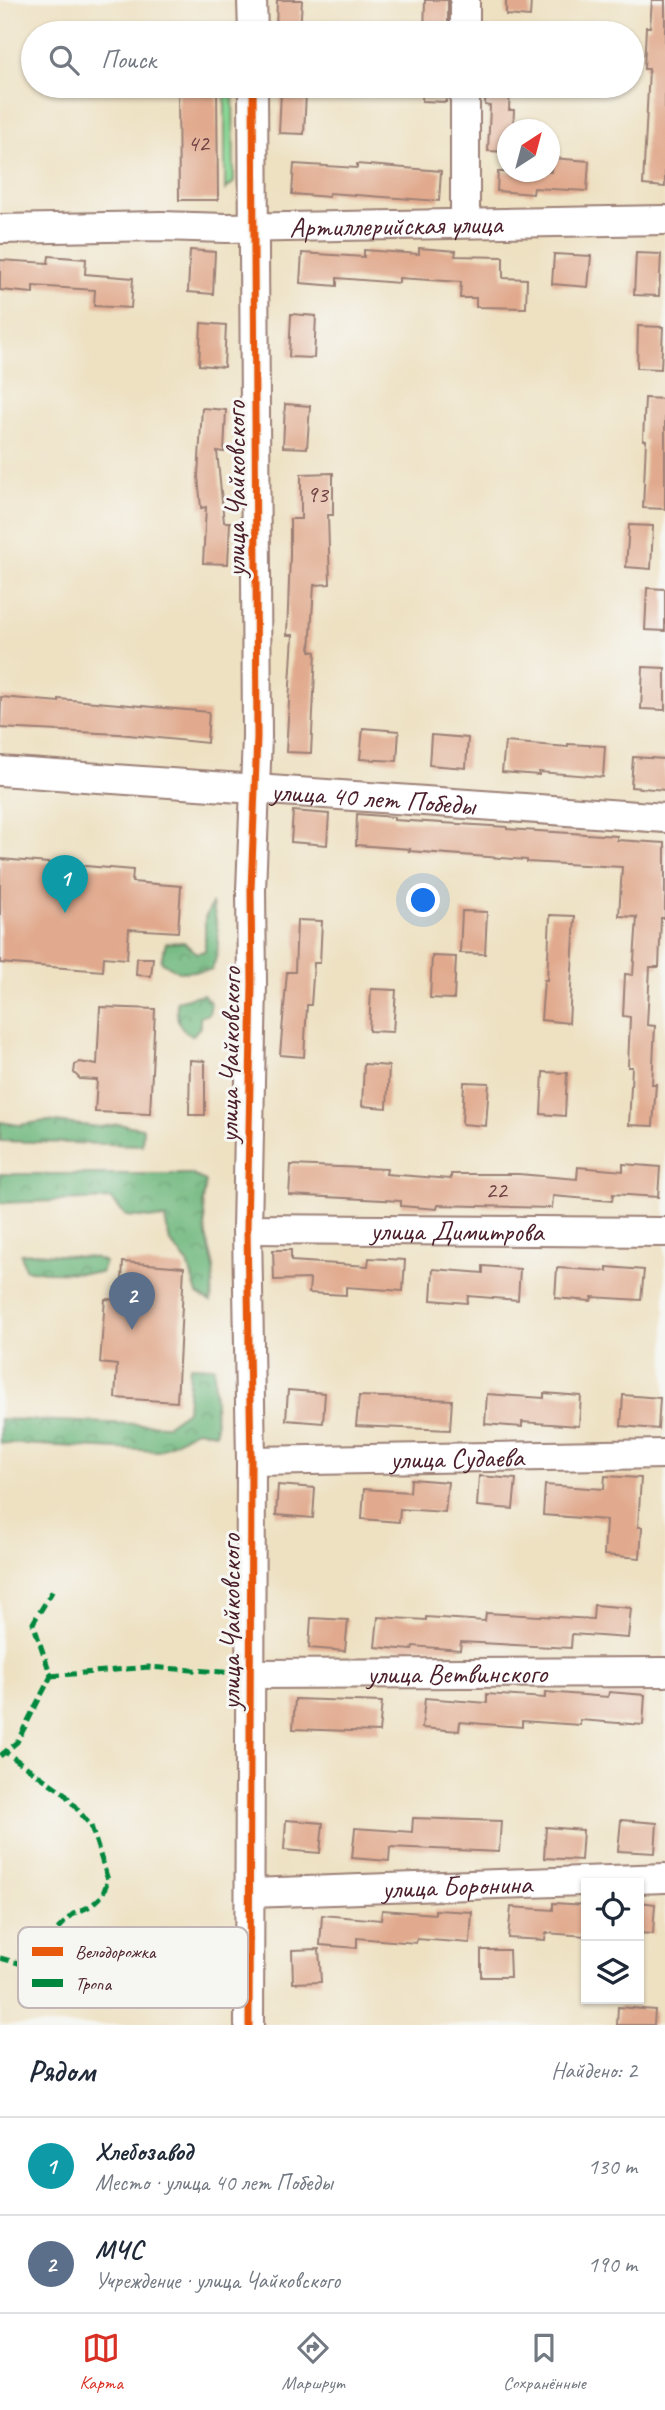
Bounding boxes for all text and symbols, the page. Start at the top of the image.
search box [21,21,644,98]
icon: search [45,41,83,79]
text: Поиск [101,43,156,76]
north arrow [497,119,560,182]
house number: 42 [187,128,211,158]
street label: Артиллерийская улица [289,206,505,245]
street label: улица Чайковского [218,399,253,579]
house number: 93 [306,479,330,509]
street label: улица 40 лет Победы [268,773,478,823]
pin: 1 [42,855,88,913]
your location [406,883,440,917]
street label: улица Чайковского [210,965,249,1145]
house number: 22 [485,1175,509,1205]
street label: улица Димитрова [368,1213,545,1249]
pin: 2 [109,1272,155,1330]
street label: улица Судаева [388,1439,526,1477]
street label: улица Чайковского [213,1532,248,1712]
street label: улица Ветвинского [365,1656,549,1691]
street label: улица Боронина [379,1866,534,1906]
map controls [581,1878,644,2004]
button: locate [581,1878,644,1941]
legend [18,1927,248,2008]
text: Велодорожка [75,1940,157,1964]
button: layers [581,1941,644,2004]
text: Тропа [75,1972,112,1996]
text: Рядом [28,2052,95,2090]
text: Найдено: 2 [551,2056,637,2085]
text: Хлебозавод [95,2135,193,2168]
text: 1 [46,2152,56,2181]
text: 130 m [588,2152,637,2181]
text: Место · улица 40 лет Победы [95,2168,333,2197]
text: МЧС [95,2233,143,2266]
text: 2 [46,2250,56,2279]
text: 190 m [588,2250,637,2279]
text: Учреждение · улица Чайковского [95,2266,340,2295]
tab: Карта [79,2329,123,2395]
tab: Маршрут [282,2329,344,2395]
tab: Сохранённые [503,2329,586,2395]

